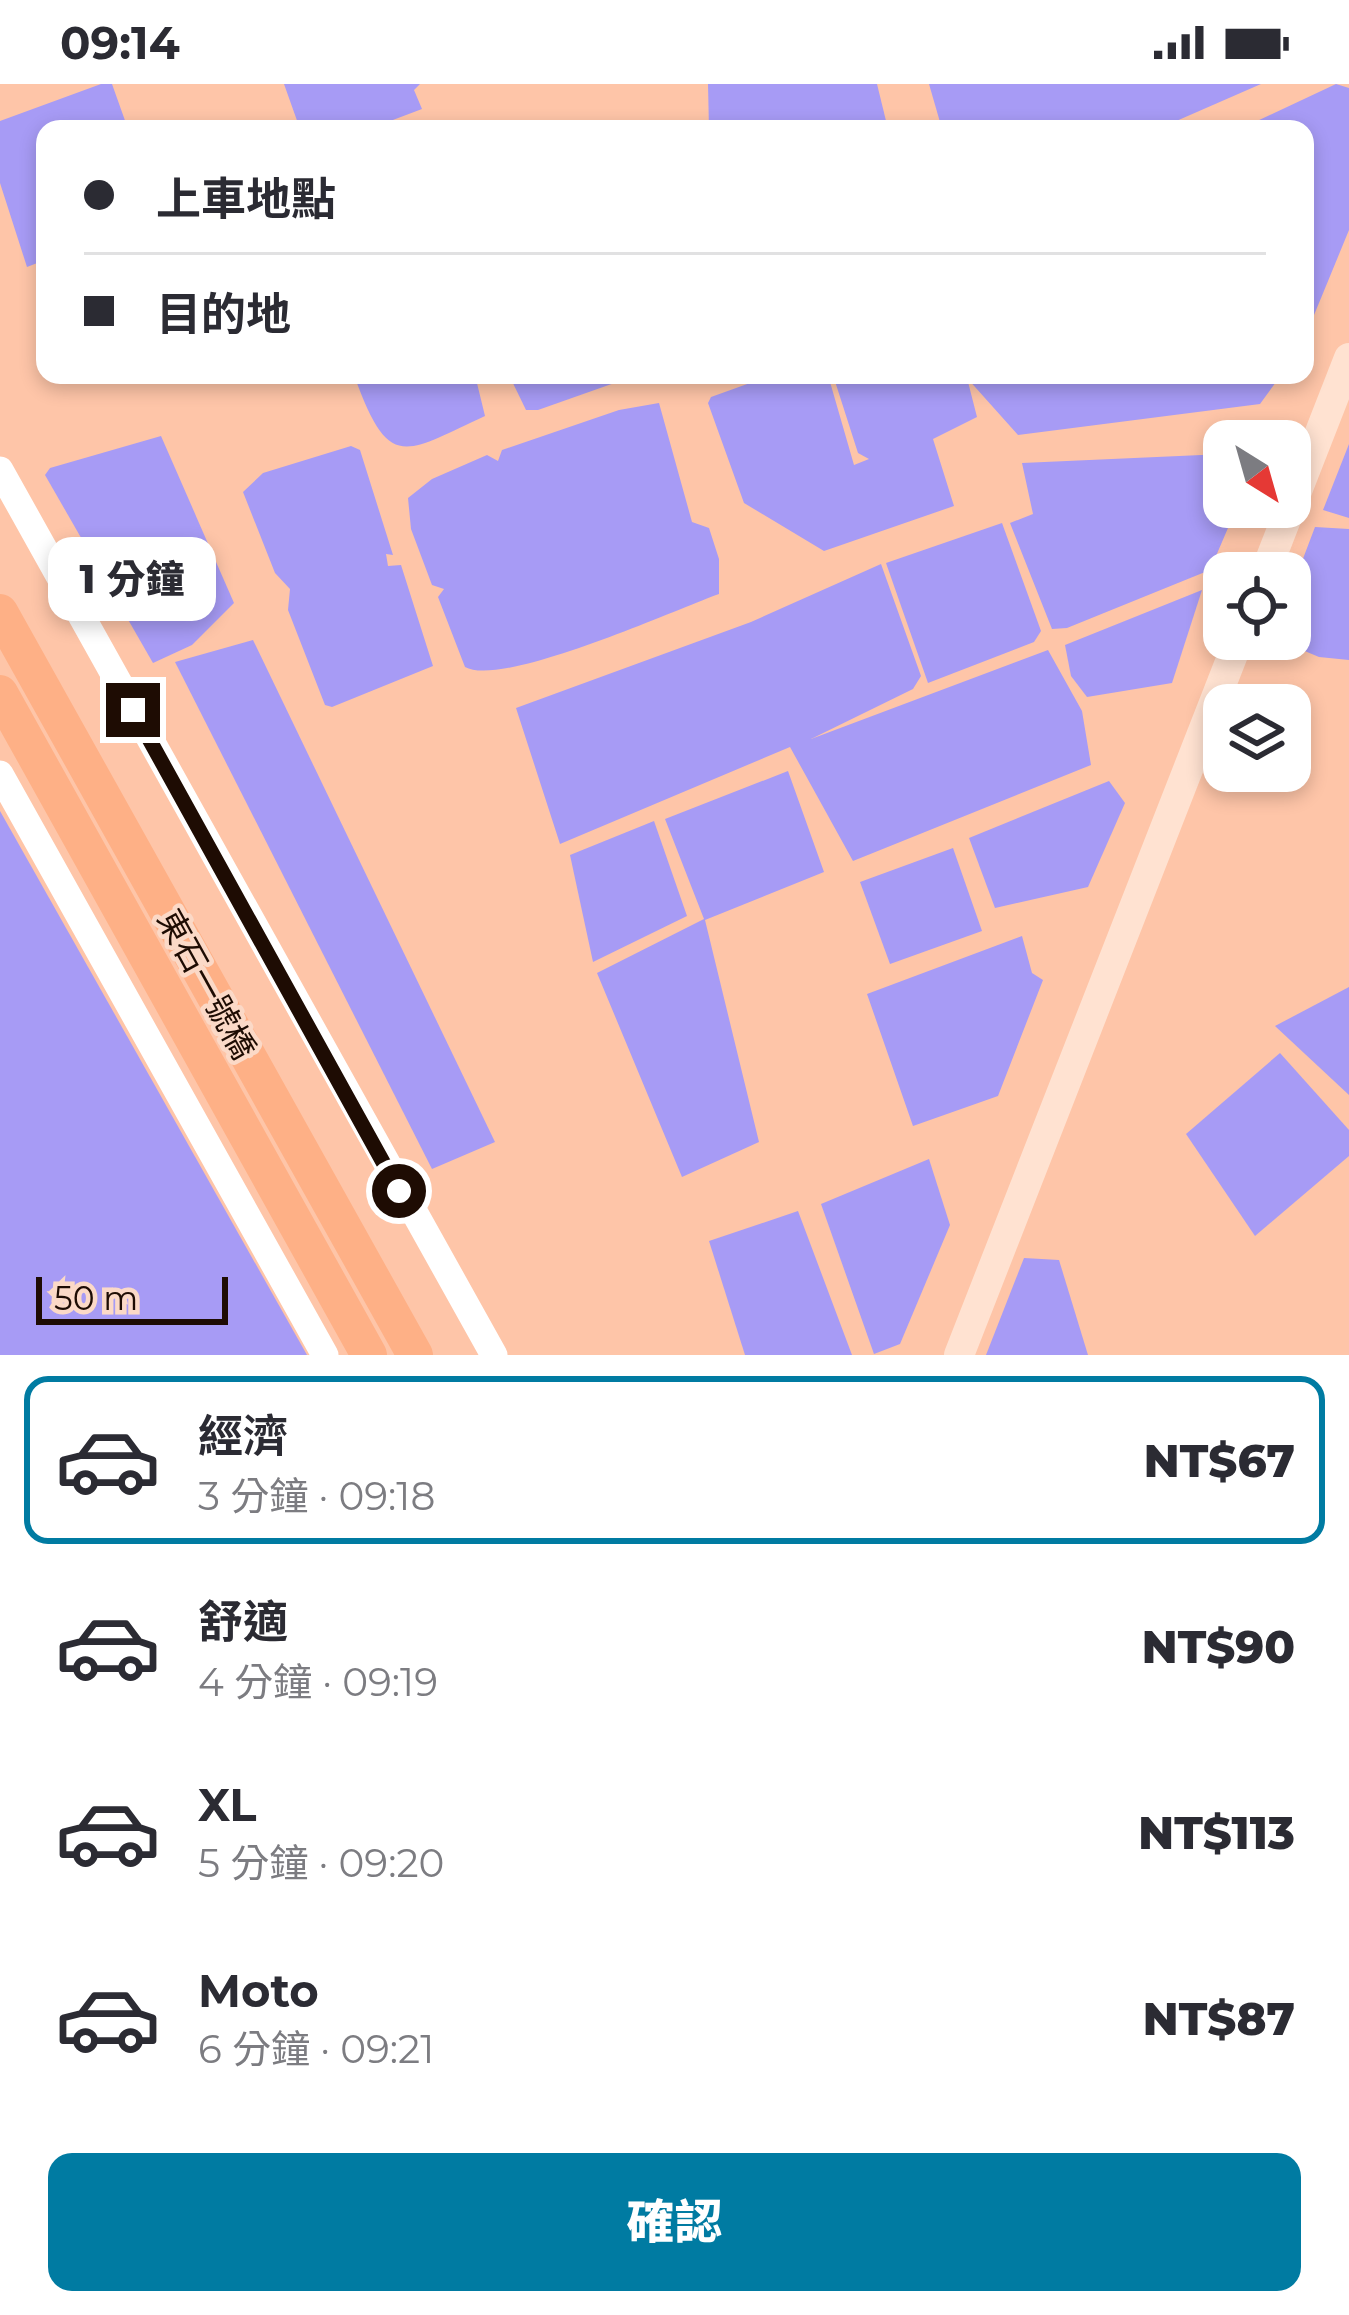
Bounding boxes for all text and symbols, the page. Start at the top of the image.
text: 09:14 [60,15,180,70]
text: 上車地點 [156,171,336,226]
text: 目的地 [156,286,291,341]
north arrow [1203,420,1311,528]
map controls [1203,420,1311,792]
callout: 1 分鐘 [49,536,217,620]
button: locate [1203,552,1311,660]
text: 1 分鐘 [79,555,185,603]
route end [106,683,160,737]
button: layers [1203,684,1311,792]
street label: 東石一號橋 [150,902,264,1066]
route start [372,1164,426,1218]
scale bar [36,1271,228,1324]
text: 50 m [54,1278,138,1318]
icon: car [54,1406,162,1514]
text: 經濟 [198,1408,288,1463]
text: NT$67 [1144,1433,1295,1488]
text: 3 分鐘 · 09:18 [198,1472,435,1520]
icon: car [54,1592,162,1700]
text: 舒適 [198,1594,288,1649]
text: NT$90 [1142,1619,1295,1674]
text: 4 分鐘 · 09:19 [198,1658,438,1706]
text: XL [198,1777,256,1832]
icon: car [54,1778,162,1886]
text: NT$113 [1138,1805,1295,1860]
text: 5 分鐘 · 09:20 [198,1839,444,1887]
text: Moto [198,1963,319,2018]
icon: car [54,1964,162,2072]
text: NT$87 [1143,1991,1295,2046]
text: 6 分鐘 · 09:21 [198,2025,434,2073]
button: 確認 [48,2153,1301,2291]

